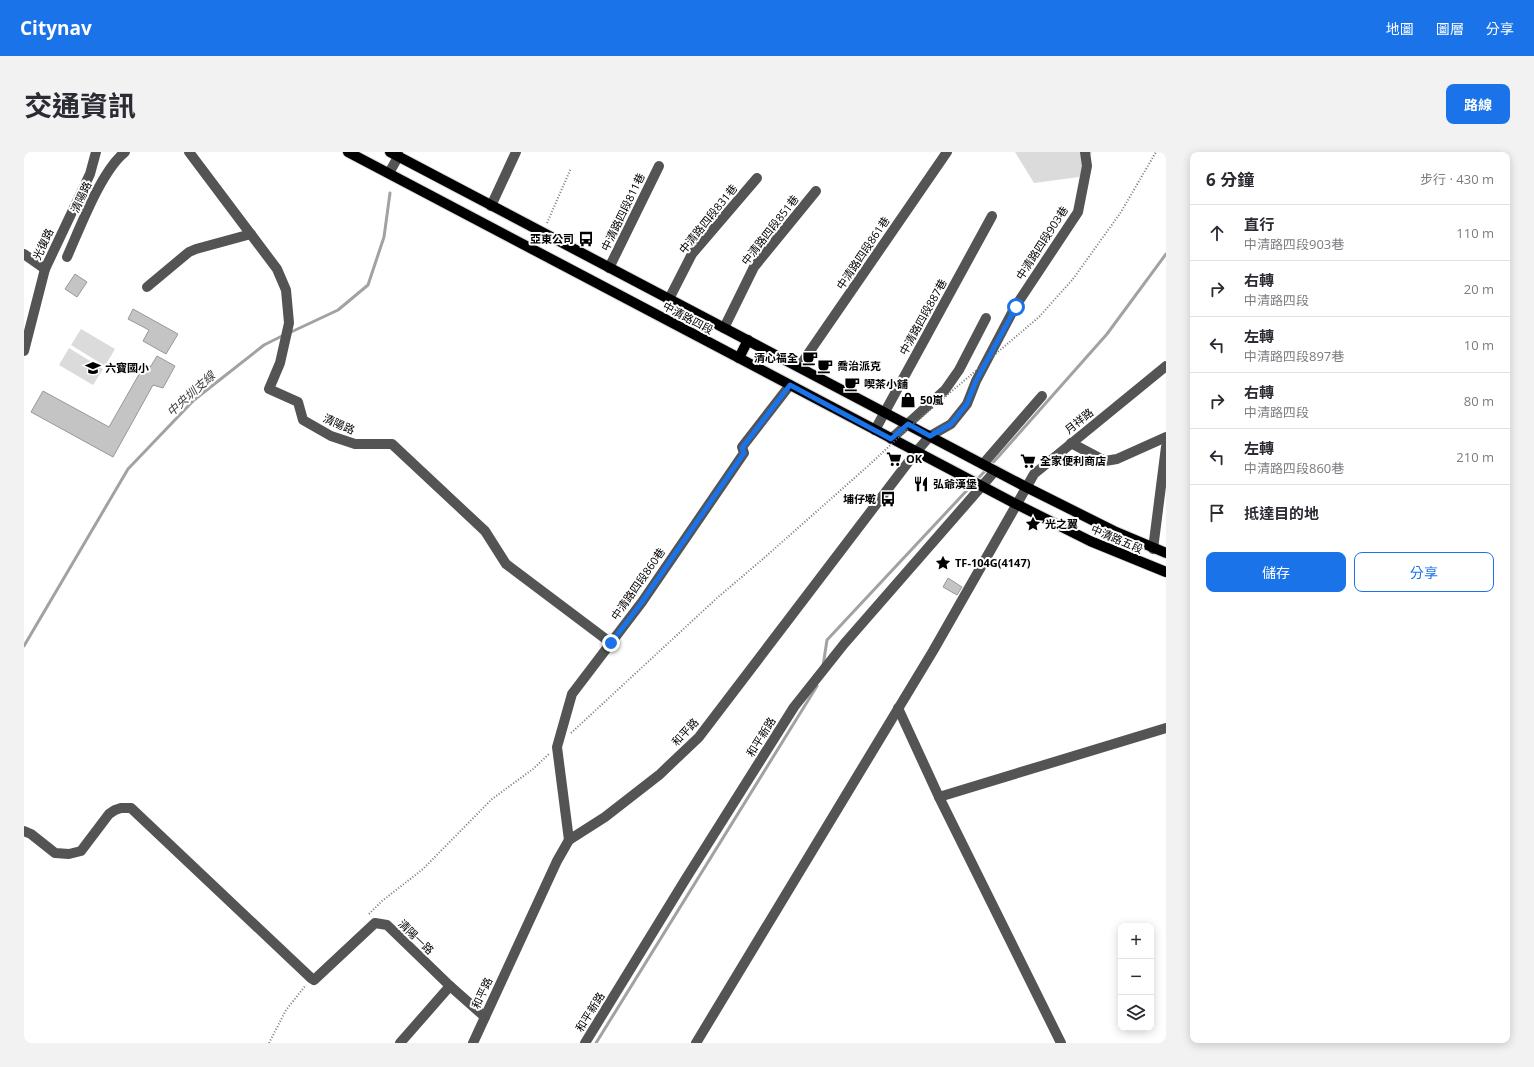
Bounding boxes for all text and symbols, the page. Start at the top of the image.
text: Citynav [20,15,92,41]
text: 地圖 [1386,19,1414,38]
text: 圖層 [1436,19,1464,38]
text: 分享 [1486,19,1514,38]
button: 路線 [1446,84,1510,124]
text: 交通資訊 [24,86,136,124]
text: 6 分鐘 [1206,168,1254,191]
street label: 中清路四段811巷 [597,170,648,253]
text: 步行 · 430 m [1420,170,1494,188]
street label: 清陽路 [67,179,94,215]
street label: 中清路四段831巷 [675,181,740,256]
street label: 中清路四段851巷 [738,192,802,268]
street label: 中清路四段903巷 [1012,203,1071,282]
street label: 中清路四段861巷 [833,213,893,292]
text: 直行 [1244,214,1274,234]
icon: ahead [1206,222,1228,244]
text: 110 m [1456,224,1494,242]
street label: 光復路 [29,226,56,262]
bus stop icon: 亞東公司 [577,230,595,248]
place label: 亞東公司 [530,231,574,246]
text: 中清路四段903巷 [1244,235,1344,253]
text: 右轉 [1244,270,1274,290]
street label: 中清路四段887巷 [895,276,950,358]
icon: right [1206,278,1228,300]
text: 20 m [1464,280,1494,298]
text: 中清路四段 [1244,291,1309,309]
street label: 中清路四段 [660,298,716,337]
route start [1007,298,1025,316]
text: 左轉 [1244,326,1274,346]
icon: left [1206,334,1228,356]
text: 10 m [1464,336,1494,354]
text: 中清路四段897巷 [1244,347,1344,365]
cafe icon: 清心福全 [801,349,819,367]
place label: 清心福全 [754,350,798,365]
cafe icon: 喬治派克 [816,357,834,375]
place label: 喬治派克 [837,358,881,373]
school or university icon: 六寶國小 [84,359,102,377]
place label: 六寶國小 [105,360,149,375]
water label: 中央圳支線 [163,366,220,420]
cafe icon: 喫茶小舖 [843,375,861,393]
place label: 喫茶小舖 [864,376,908,391]
text: 右轉 [1244,382,1274,402]
icon: right [1206,390,1228,412]
shop icon: 50嵐 [899,391,917,409]
place label: 50嵐 [920,392,944,407]
text: 80 m [1464,392,1494,410]
text: 中清路四段 [1244,403,1309,421]
street label: 月祥路 [1061,404,1096,437]
street label: 清陽路 [321,410,357,437]
text: 左轉 [1244,438,1274,458]
icon: left [1206,446,1228,468]
text: 210 m [1456,448,1494,466]
supermarket icon: OK [885,450,903,468]
place label: OK [906,451,923,466]
supermarket icon: 全家便利商店 [1019,452,1037,470]
place label: 全家便利商店 [1040,453,1106,468]
text: 中清路四段860巷 [1244,459,1344,477]
restaurant icon: 弘爺漢堡 [912,475,930,493]
place label: 弘爺漢堡 [933,476,977,491]
bus stop icon: 埔仔墘 [879,490,897,508]
place label: 埔仔墘 [843,491,876,506]
icon: arrive [1206,502,1228,524]
text: 抵達目的地 [1244,503,1319,523]
place icon: 光之翼 [1024,515,1042,533]
place label: 光之翼 [1045,516,1078,531]
street label: 中清路五段 [1089,521,1145,556]
street label: 中清路四段860巷 [607,545,668,623]
button: 儲存 [1206,552,1346,592]
button: 分享 [1354,552,1494,592]
place icon: TF-104G(4147) [934,554,952,572]
place label: TF-104G(4147) [955,555,1031,570]
route end [602,634,620,652]
street label: 和平路 [668,714,701,749]
street label: 和平新路 [743,714,779,759]
street label: 清陽一路 [395,916,437,957]
map controls [1118,923,1154,1031]
button: + [1118,923,1154,959]
button: − [1118,959,1154,995]
street label: 和平路 [468,975,495,1011]
street label: 和平新路 [572,989,608,1034]
button: layers [1118,995,1154,1031]

